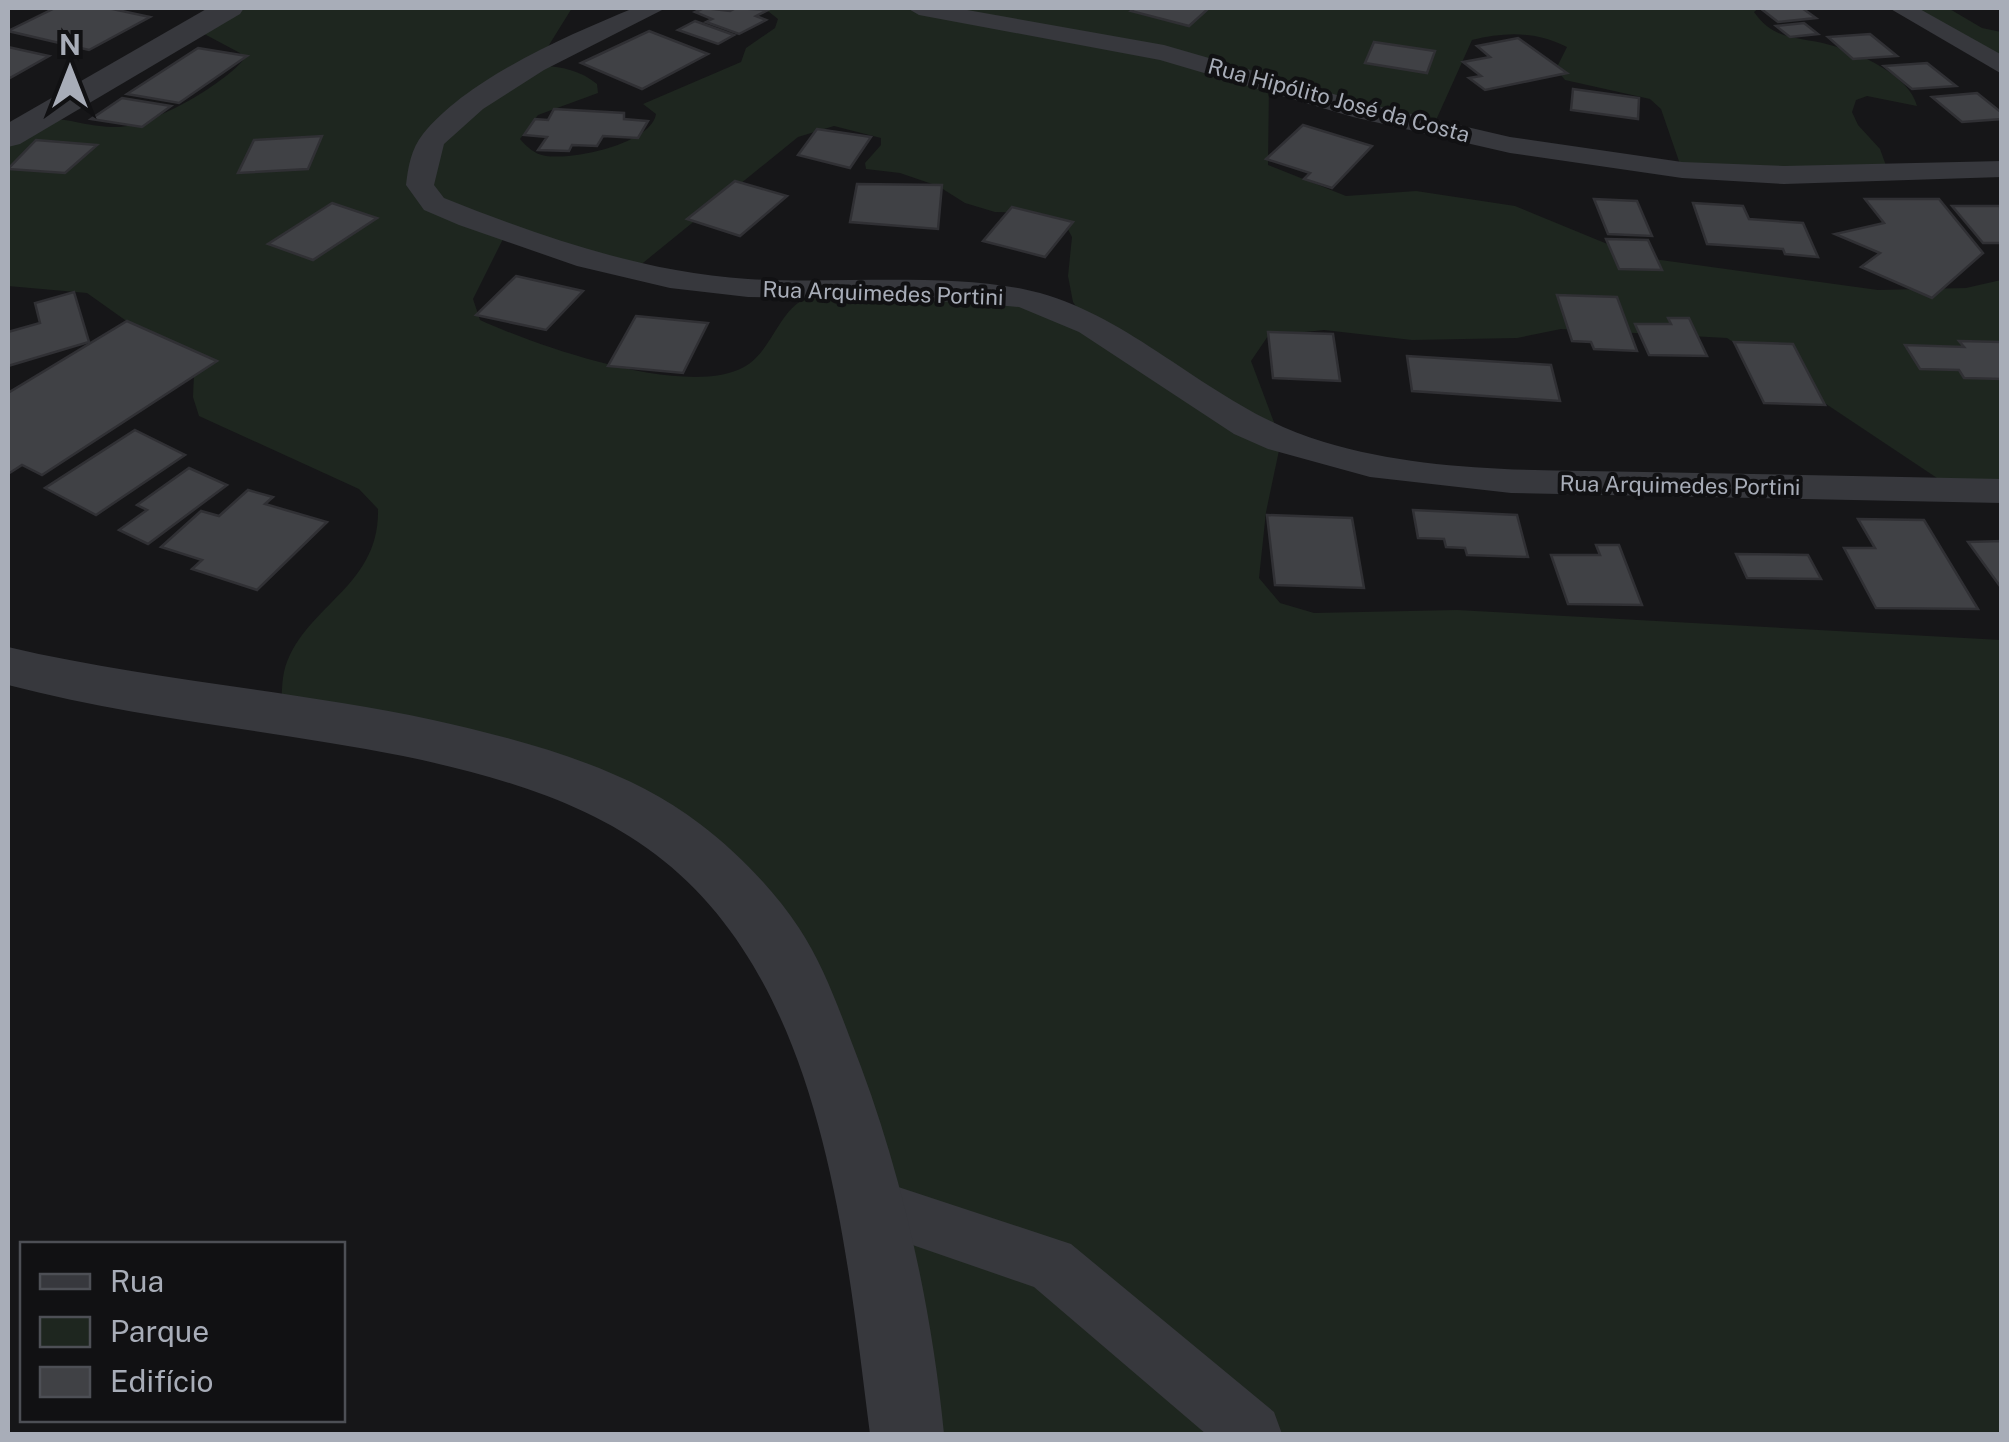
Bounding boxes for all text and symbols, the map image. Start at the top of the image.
north arrow [20,20,120,120]
text: N [59,28,81,61]
street label: Rua Hipólito José da Costa [1205,53,1473,147]
street label: Rua Arquimedes Portini [762,276,1004,310]
street label: Rua Arquimedes Portini [1559,470,1801,500]
legend [20,1242,345,1422]
text: Rua [110,1263,164,1299]
text: Parque [110,1313,209,1349]
text: Edifício [110,1363,214,1399]

